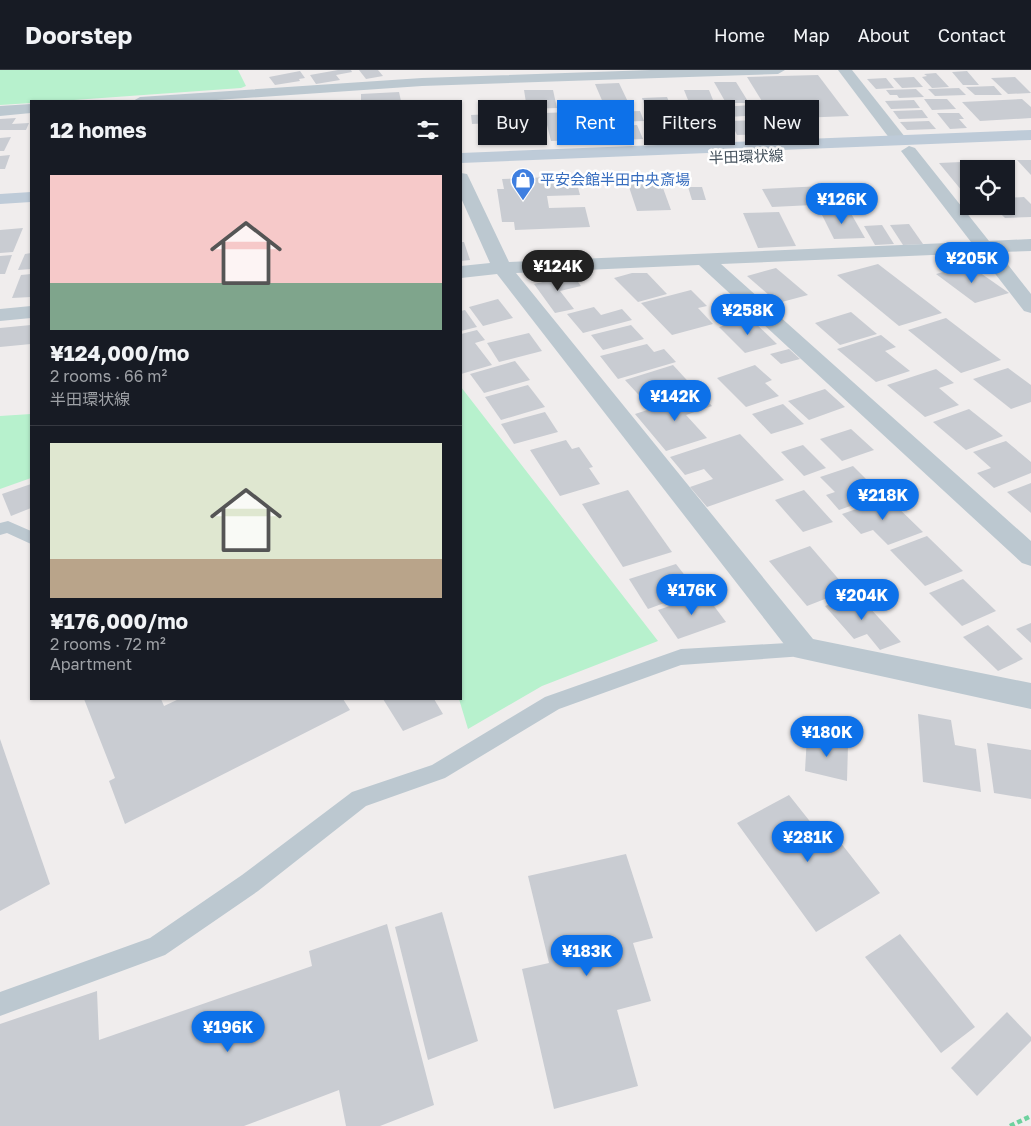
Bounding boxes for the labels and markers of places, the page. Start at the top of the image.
shop icon: 平安会館半田中央斎場 [510,167,536,201]
place label: 平安会館半田中央斎場 [540,170,690,188]
pin: ¥126K [807,182,877,225]
pin: ¥205K [937,242,1007,284]
pin: ¥124K [523,250,593,292]
pin: ¥258K [713,294,783,336]
pin: ¥142K [640,380,710,422]
pin: ¥218K [848,478,918,521]
pin: ¥176K [657,574,727,616]
pin: ¥204K [827,578,897,621]
pin: ¥180K [792,716,862,758]
pin: ¥281K [773,820,843,863]
pin: ¥183K [552,934,622,977]
pin: ¥196K [193,1010,263,1053]

